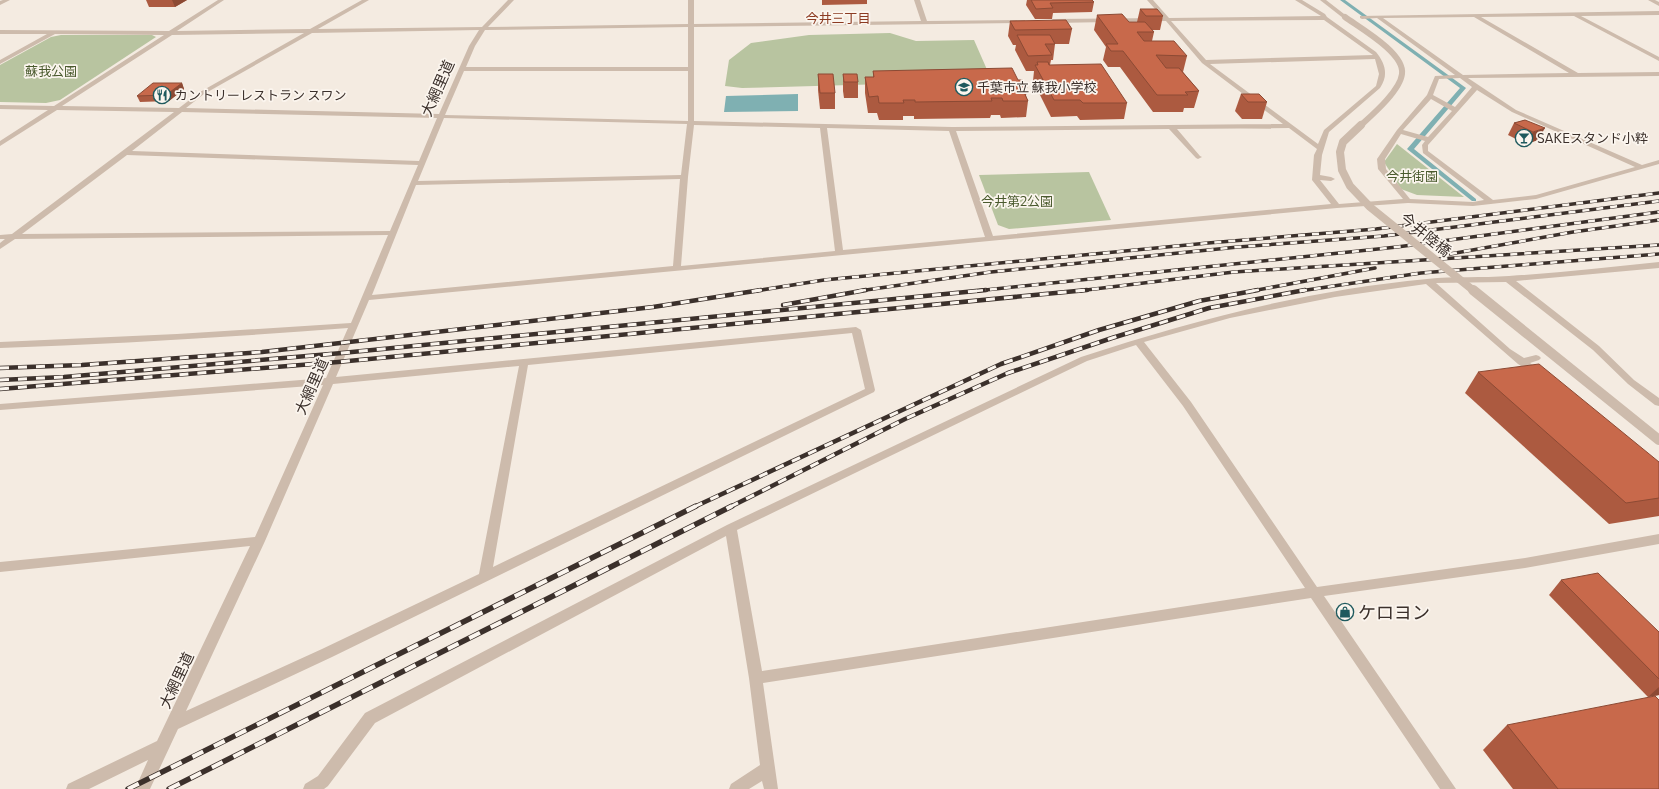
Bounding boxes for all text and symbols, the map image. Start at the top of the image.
district label: 今井三丁目 [805,10,871,26]
street label: 大網里道 [417,57,457,119]
park label: 蘇我公園 [25,63,77,79]
school or university icon: 千葉市立 蘇我小学校 [954,77,974,97]
place label: 千葉市立 蘇我小学校 [977,79,1097,95]
restaurant icon: カントリーレストラン スワン [152,85,172,105]
place label: カントリーレストラン スワン [175,87,347,103]
bar icon: SAKEスタンド小粋 [1514,128,1534,148]
place label: SAKEスタンド小粋 [1537,130,1648,146]
park label: 今井街園 [1386,168,1438,184]
park label: 今井第2公園 [981,193,1053,209]
street label: 今井陸橋 [1397,208,1455,260]
street label: 大網里道 [291,355,331,417]
place label: ケロヨン [1358,601,1430,623]
shop icon: ケロヨン [1335,602,1355,622]
street label: 大網里道 [155,649,197,711]

